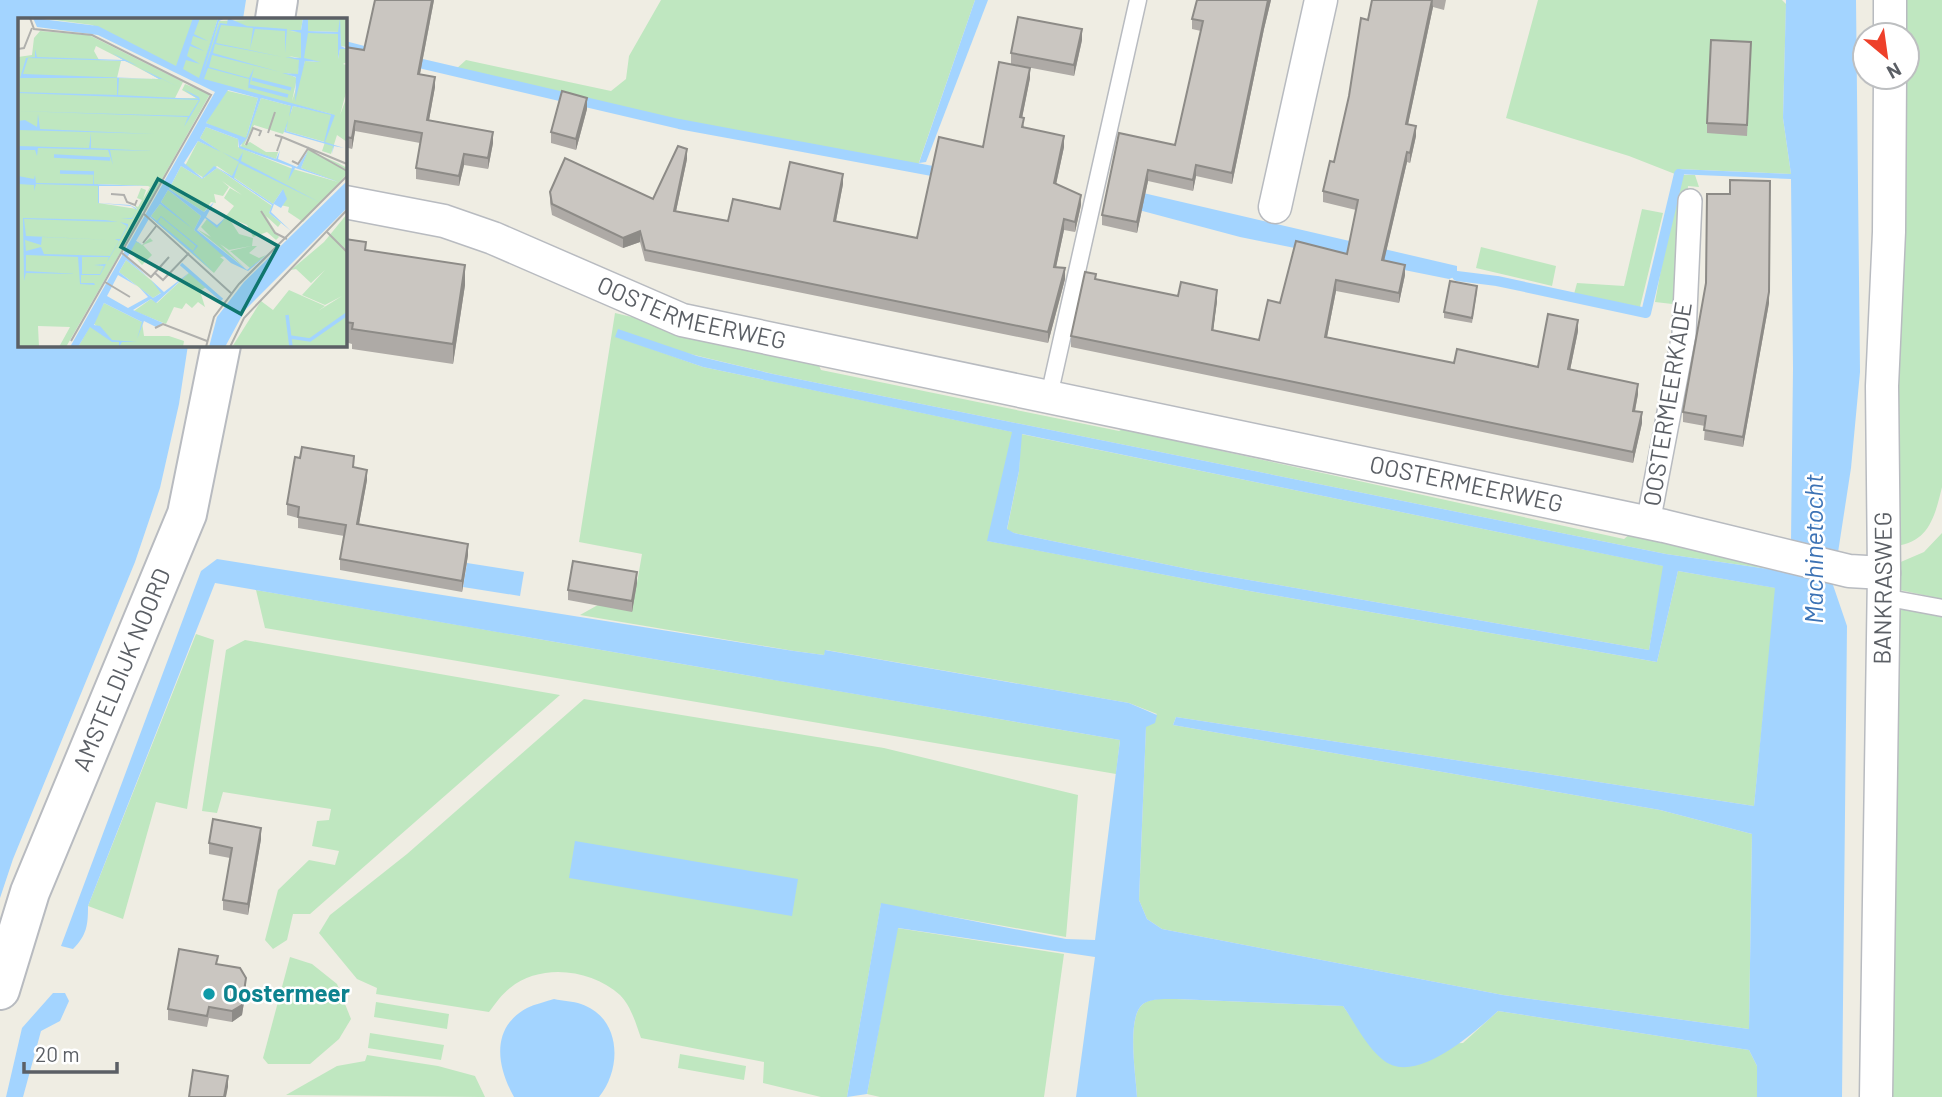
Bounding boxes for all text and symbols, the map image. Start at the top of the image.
inset map [18,18,346,346]
north arrow [1851,21,1921,91]
text: N [1883,58,1906,84]
street label: OOSTERMEERWEG [593,269,789,354]
street label: OOSTERMEERKADE [1636,300,1697,508]
street label: OOSTERMEERWEG [1367,449,1566,517]
water label: Machinetocht [1797,474,1828,624]
street label: BANKRASWEG [1867,511,1897,665]
street label: AMSTELDIJK NOORD [66,563,176,775]
place label: Oostermeer [223,978,350,1007]
marker: Oostermeer [201,986,217,1002]
scale bar [24,1030,117,1074]
text: 20 m [35,1041,80,1066]

